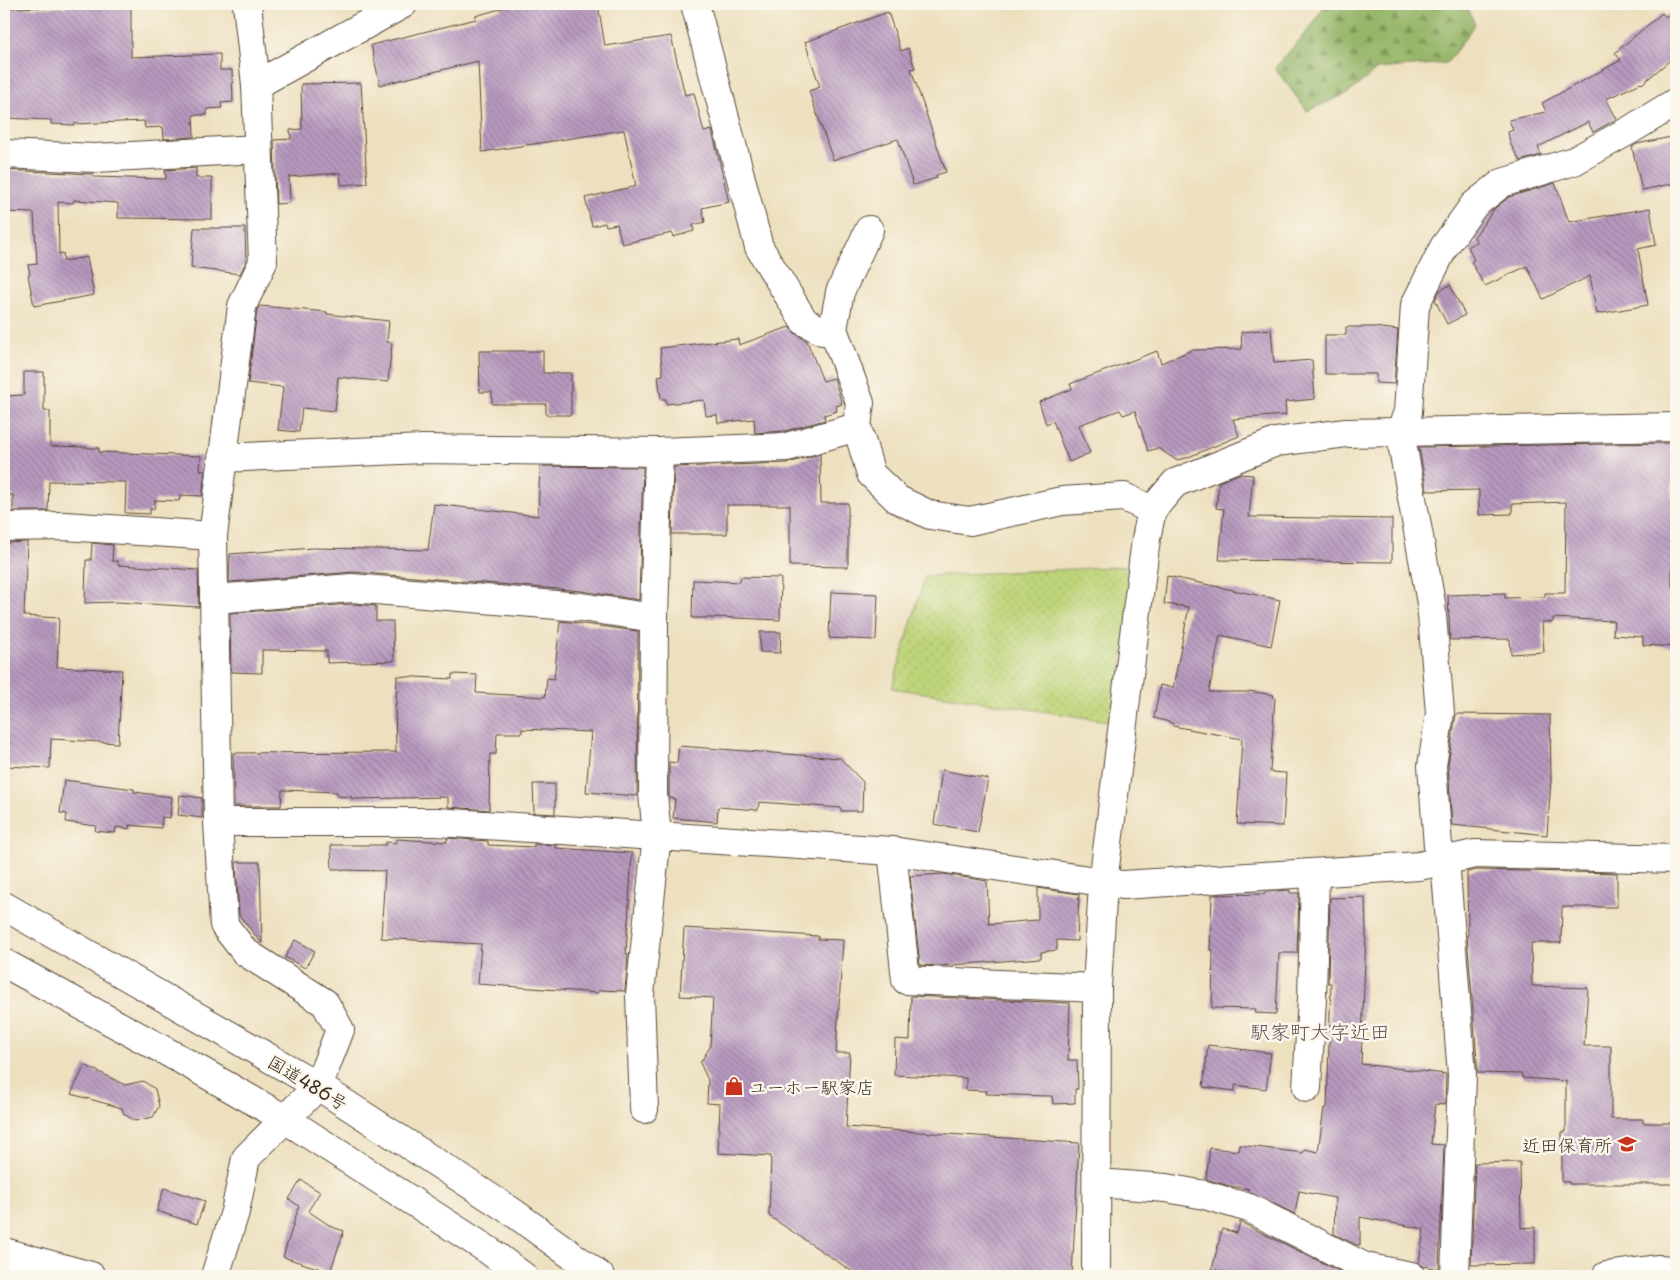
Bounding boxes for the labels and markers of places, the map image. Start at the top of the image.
place label: ユーホー駅家店 [749,1073,874,1100]
shop icon: ユーホー駅家店 [723,1075,745,1097]
place label: 近田保育所 [1522,1131,1612,1158]
school or university icon: 近田保育所 [1616,1133,1638,1155]

